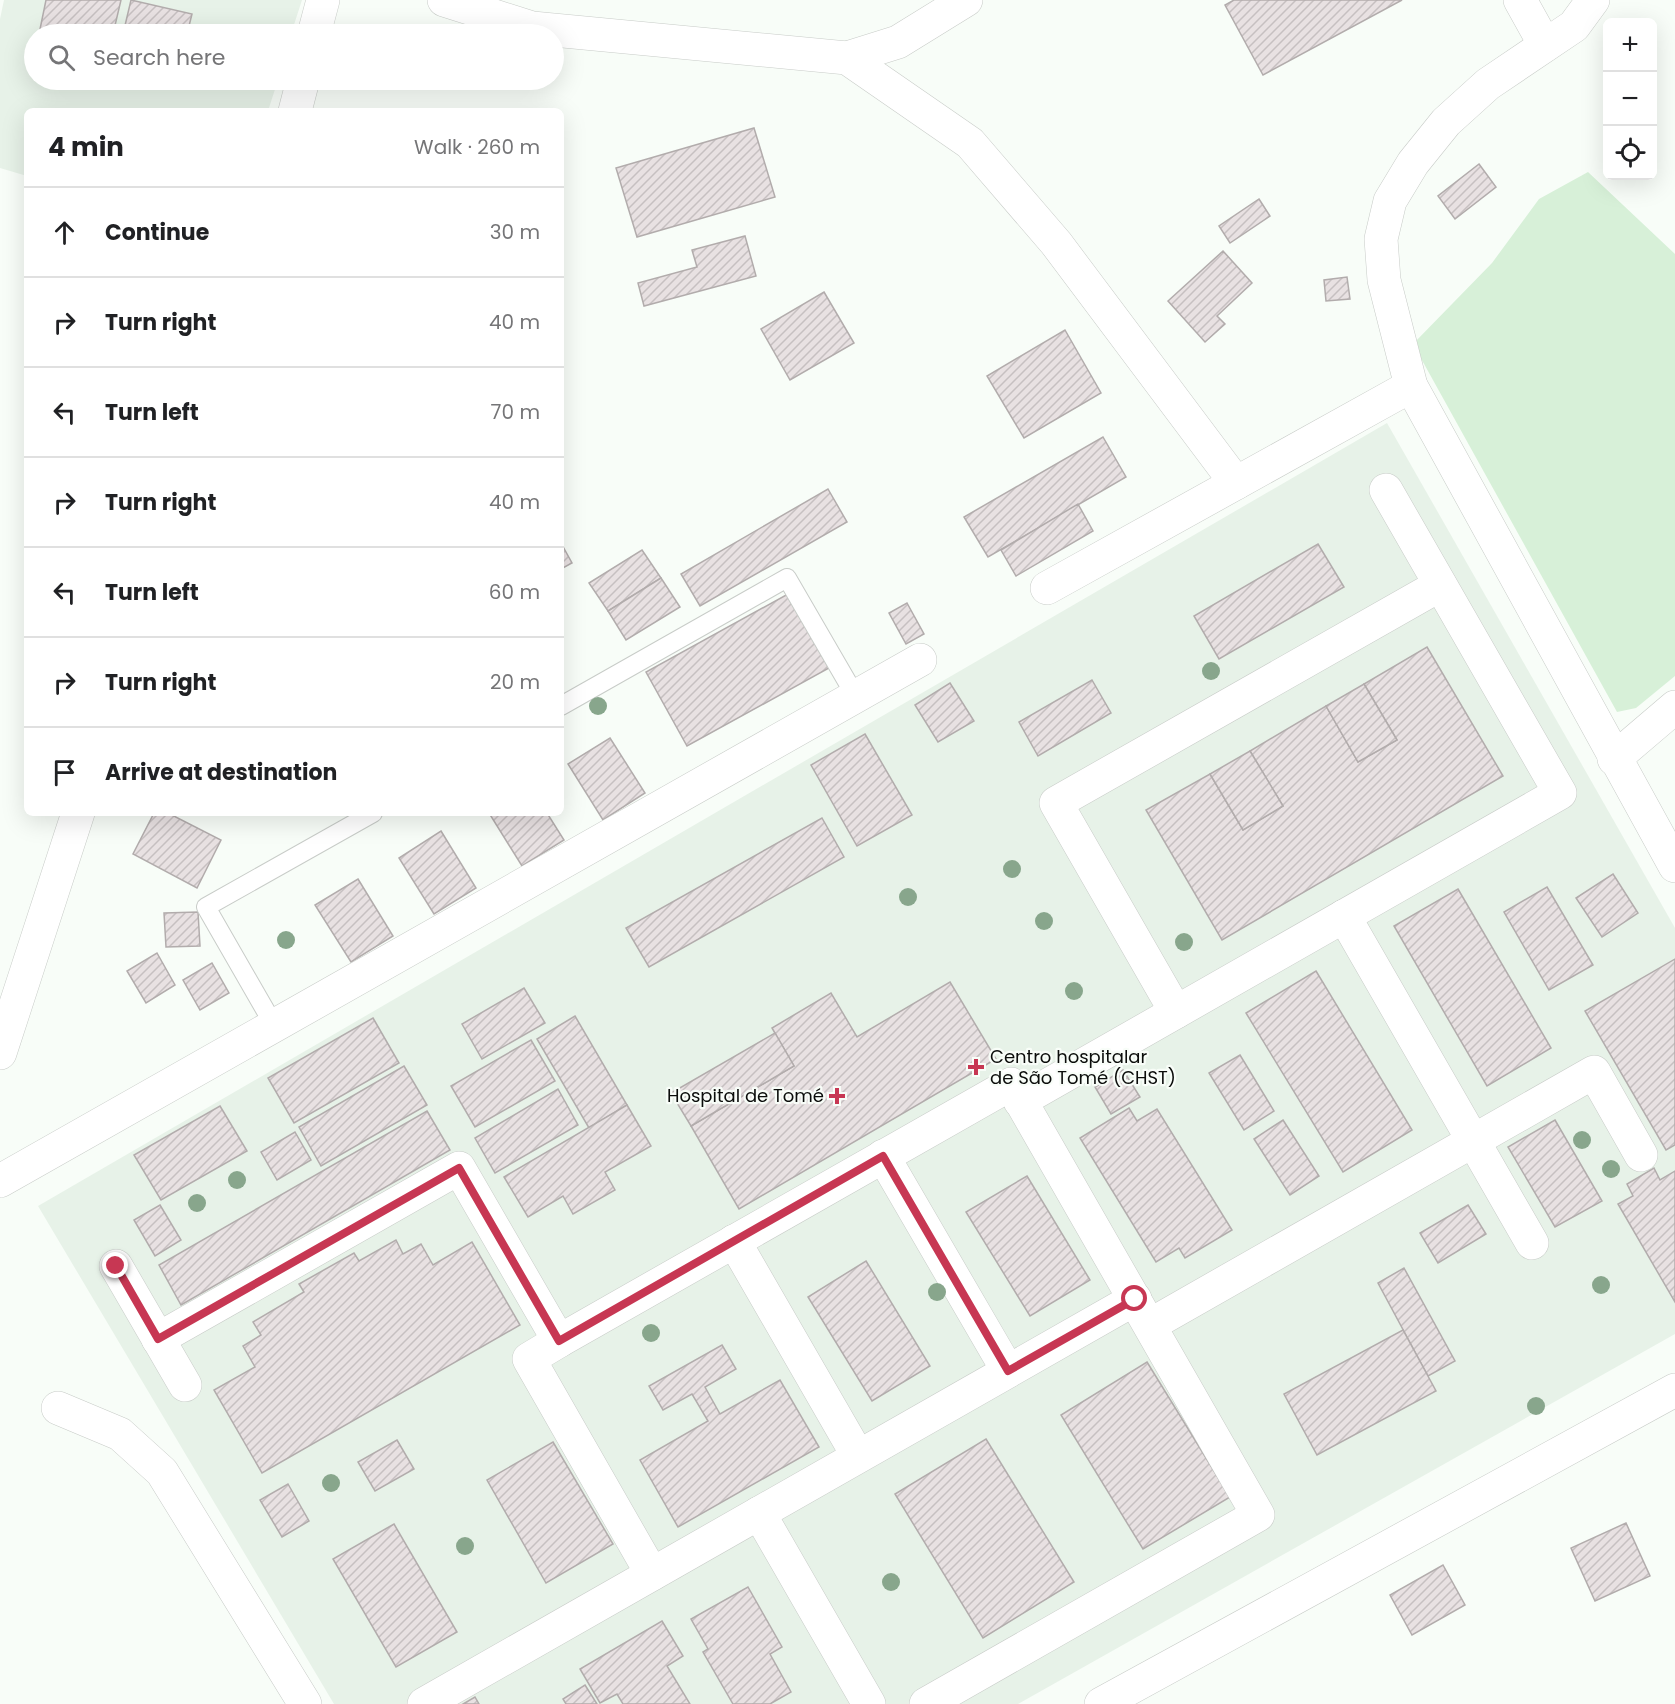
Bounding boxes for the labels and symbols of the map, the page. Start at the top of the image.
place label: Centro hospitalar de São Tomé (CHST) [990,1044,1176,1090]
marker: Centro hospitalar de São Tomé (CHST) [967,1058,985,1076]
place label: Hospital de Tomé [667,1083,824,1108]
marker: Hospital de Tomé [828,1087,846,1105]
route end [102,1252,128,1278]
route start [1121,1285,1147,1311]

